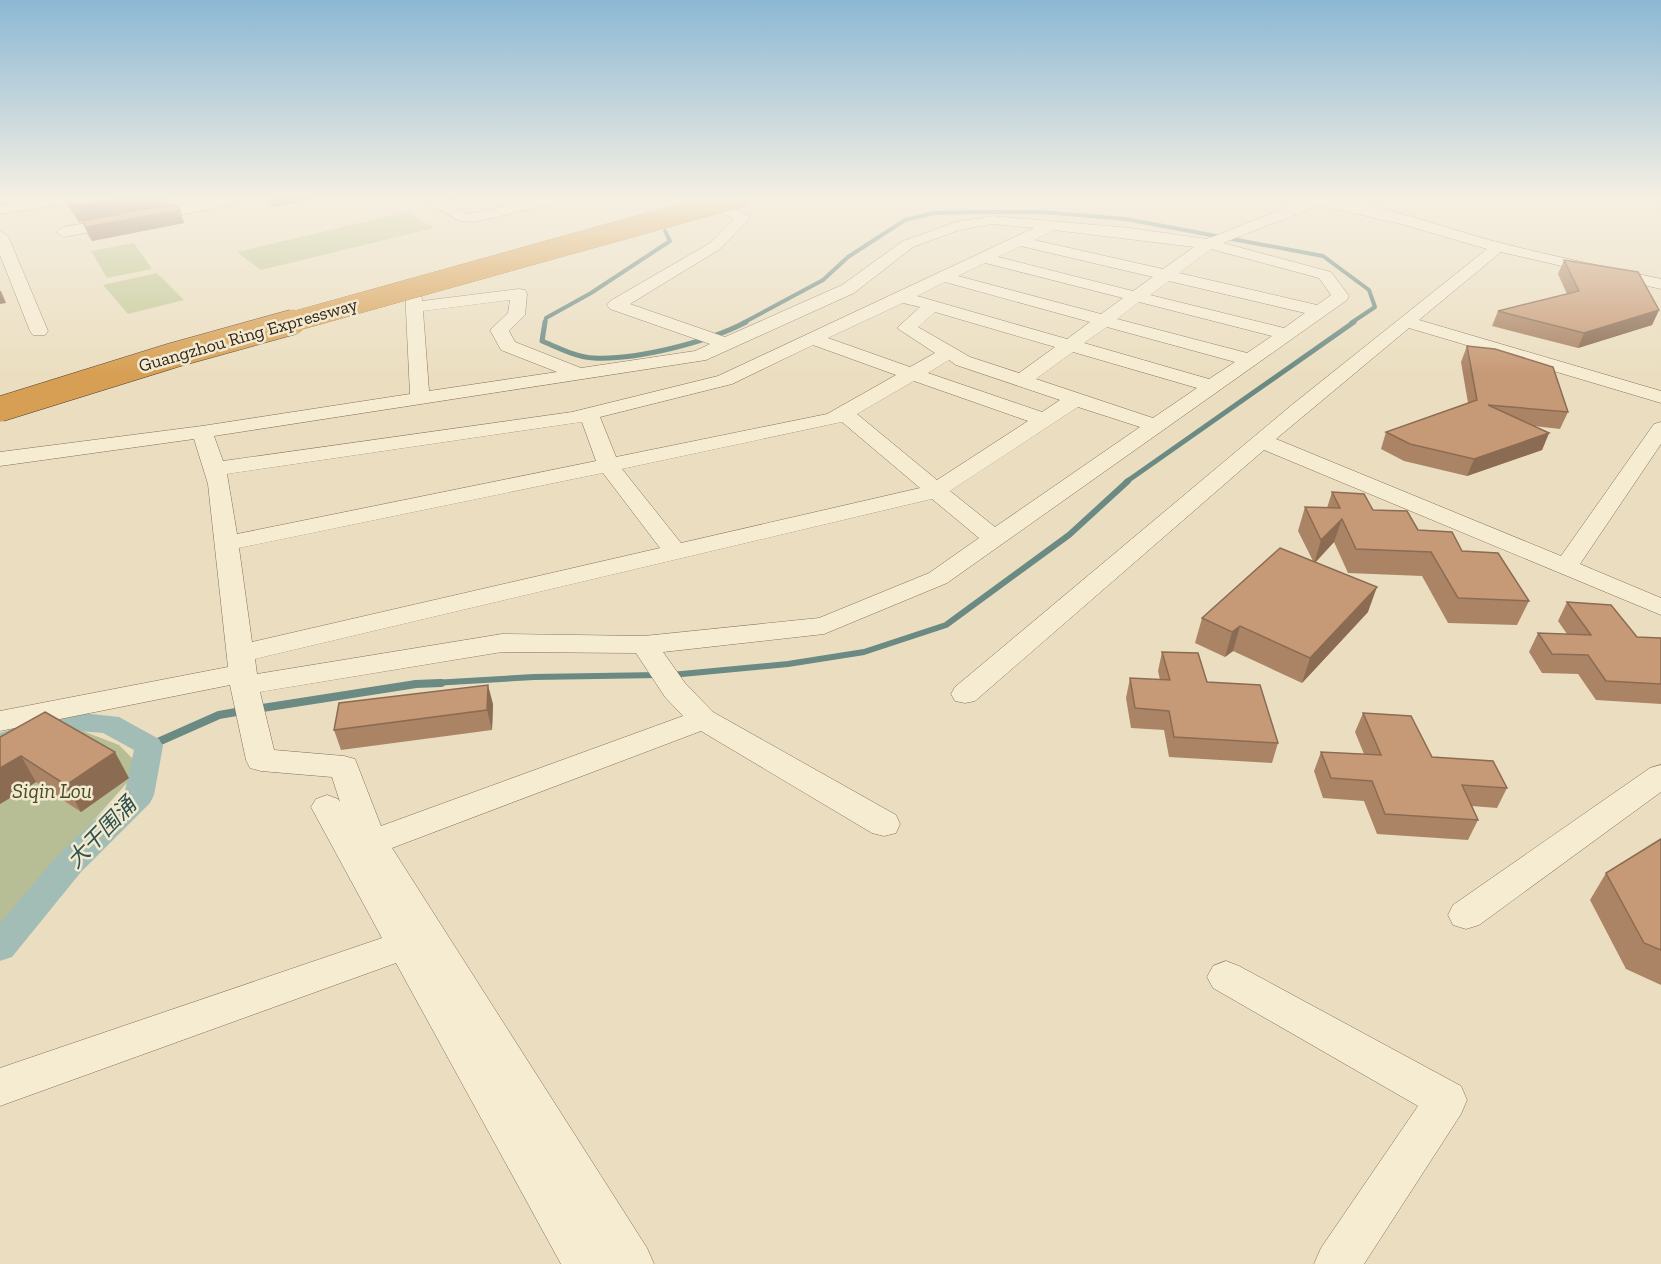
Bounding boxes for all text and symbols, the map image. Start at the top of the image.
street label: Guangzhou Ring Expressway [136,293,361,377]
park label: Siqin Lou [12,778,92,803]
water label: 大干围涌 [61,789,144,873]

